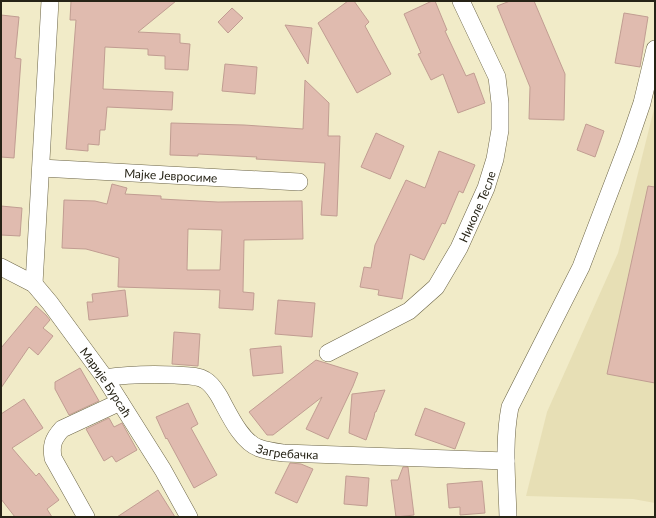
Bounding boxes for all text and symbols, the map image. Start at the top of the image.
street label: Мајке Јевросиме [124,165,218,185]
street label: Николе Тесле [455,169,498,244]
street label: Марије Бурсаћ [77,344,135,420]
street label: Загребачка [254,440,319,462]

